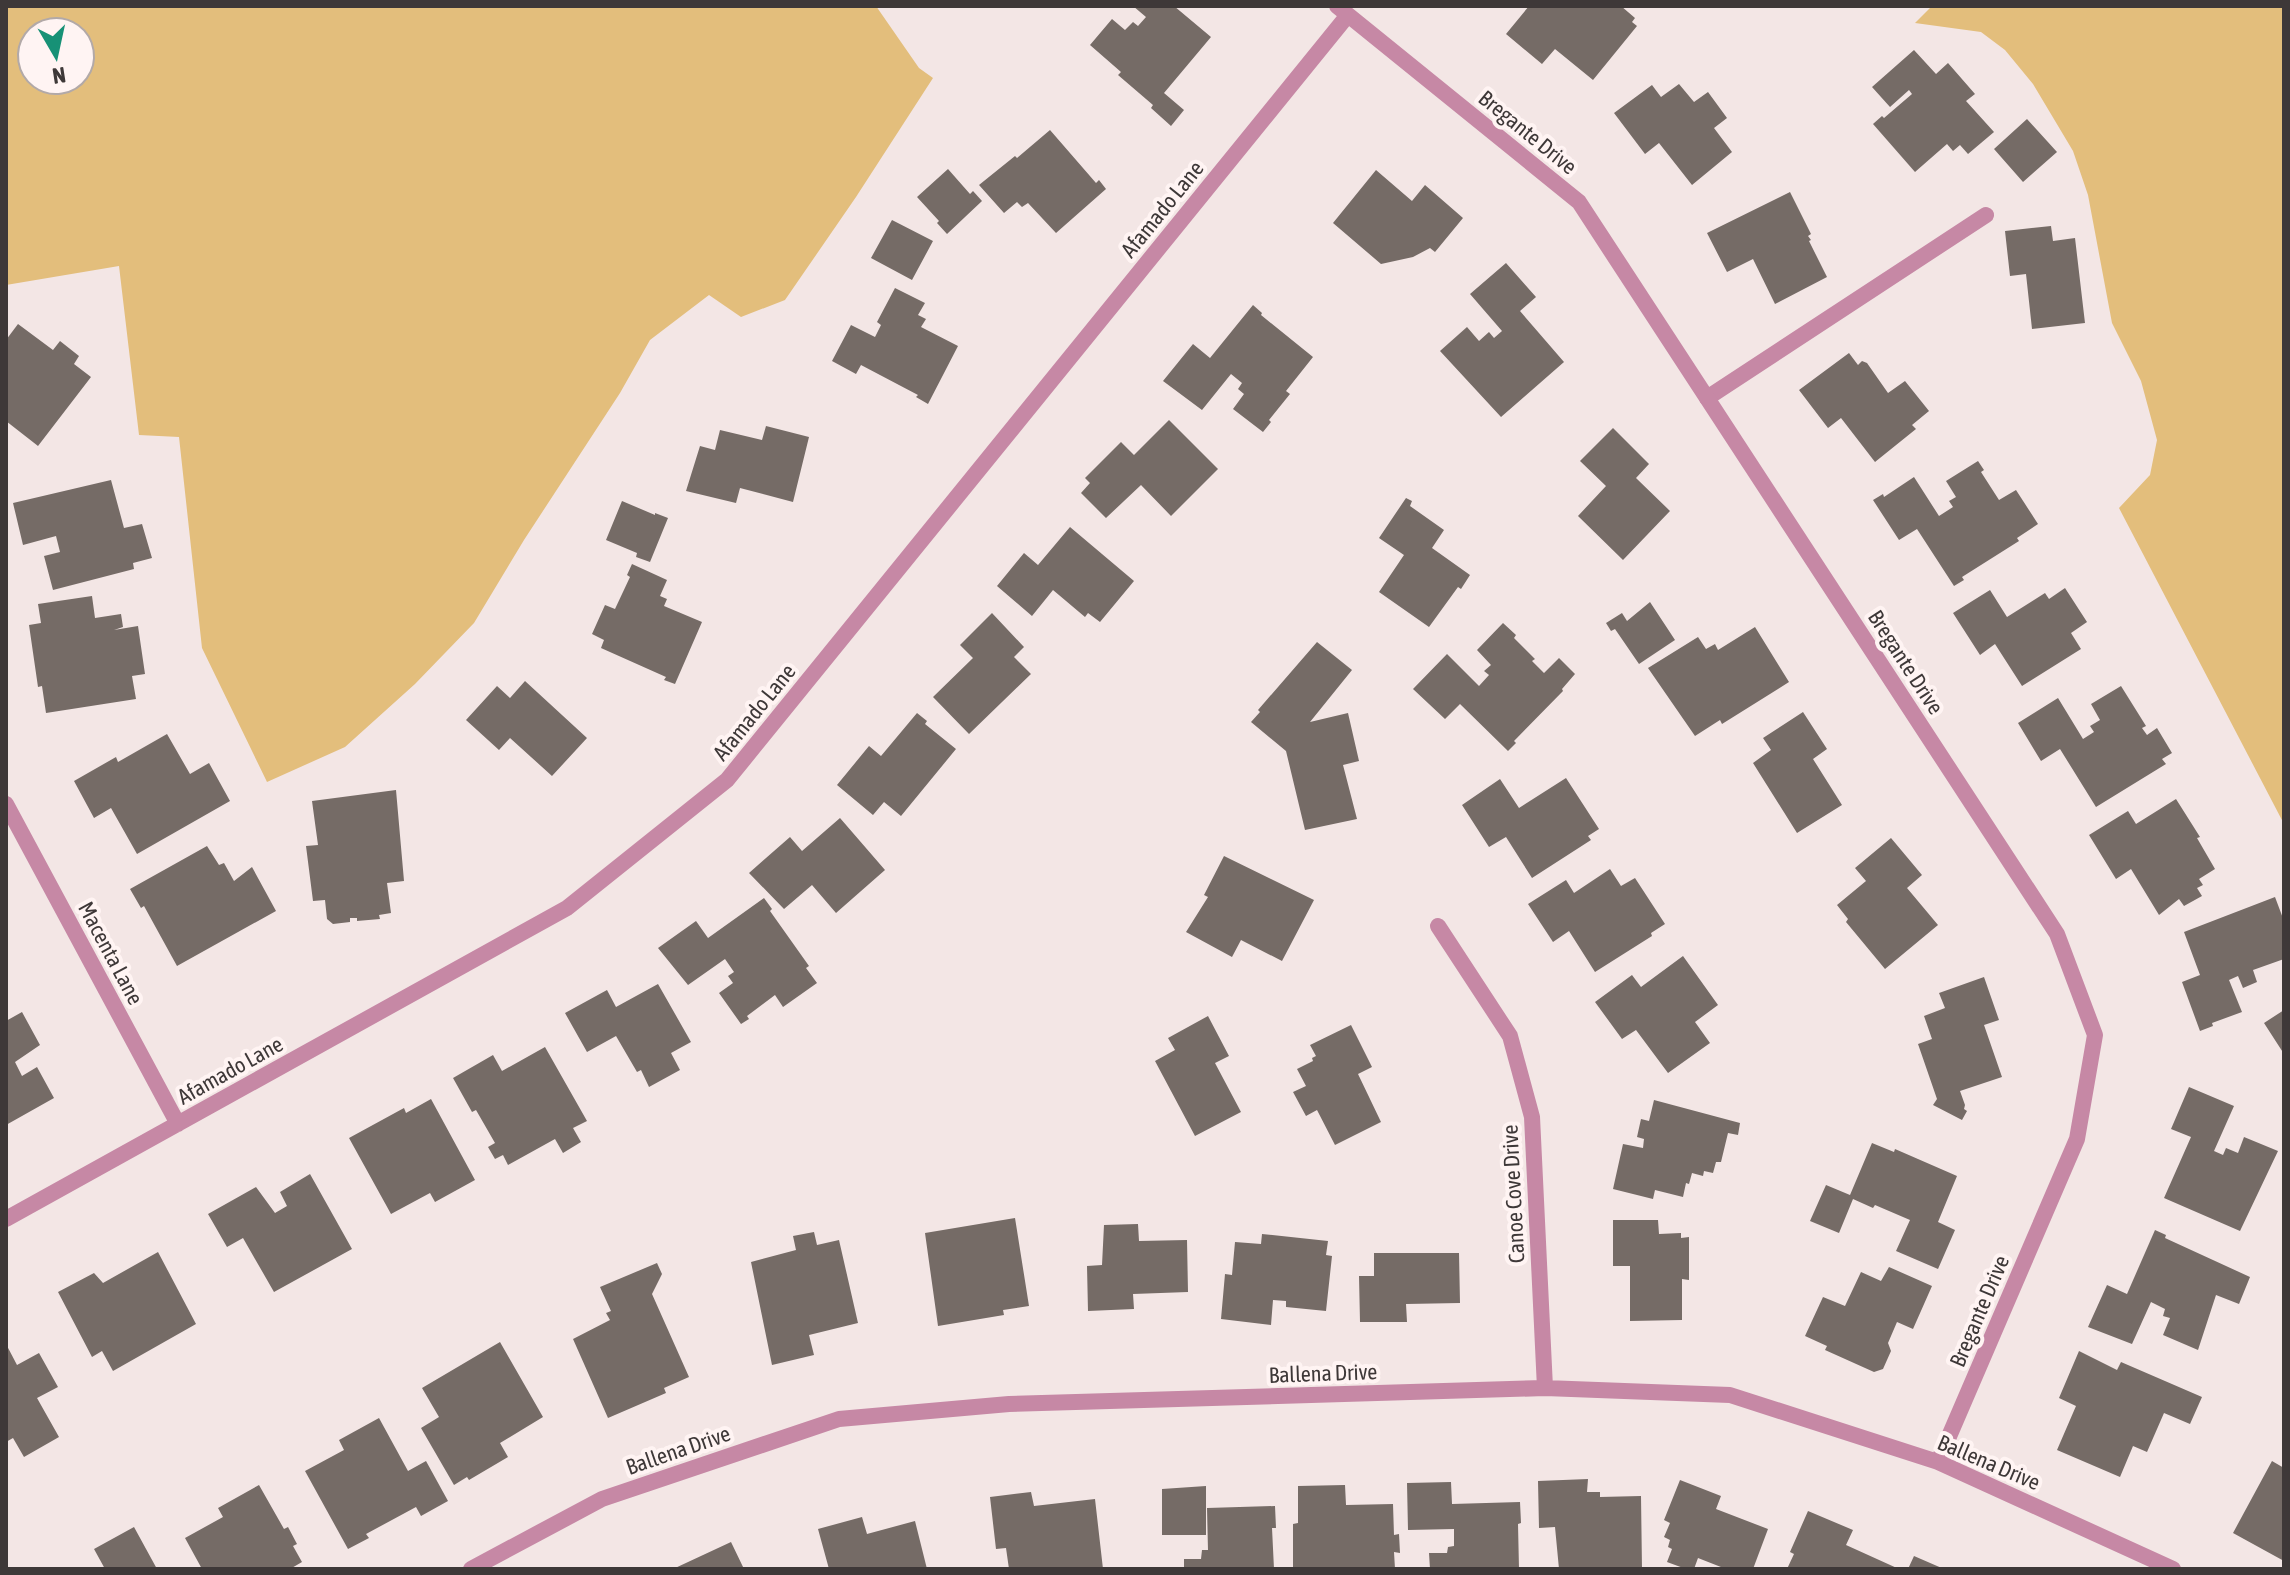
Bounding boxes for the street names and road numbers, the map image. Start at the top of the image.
street label: Bregante Drive [1474,85,1582,179]
street label: Afamado Lane [1115,156,1209,262]
street label: Bregante Drive [1863,605,1949,719]
street label: Afamado Lane [707,659,801,765]
street label: Macenta Lane [73,897,149,1009]
street label: Afamado Lane [173,1030,287,1110]
street label: Canoe Cove Drive [1496,1124,1530,1264]
street label: Bregante Drive [1944,1251,2014,1371]
street label: Ballena Drive [1268,1358,1378,1388]
street label: Ballena Drive [622,1420,734,1480]
street label: Ballena Drive [1934,1429,2044,1495]

